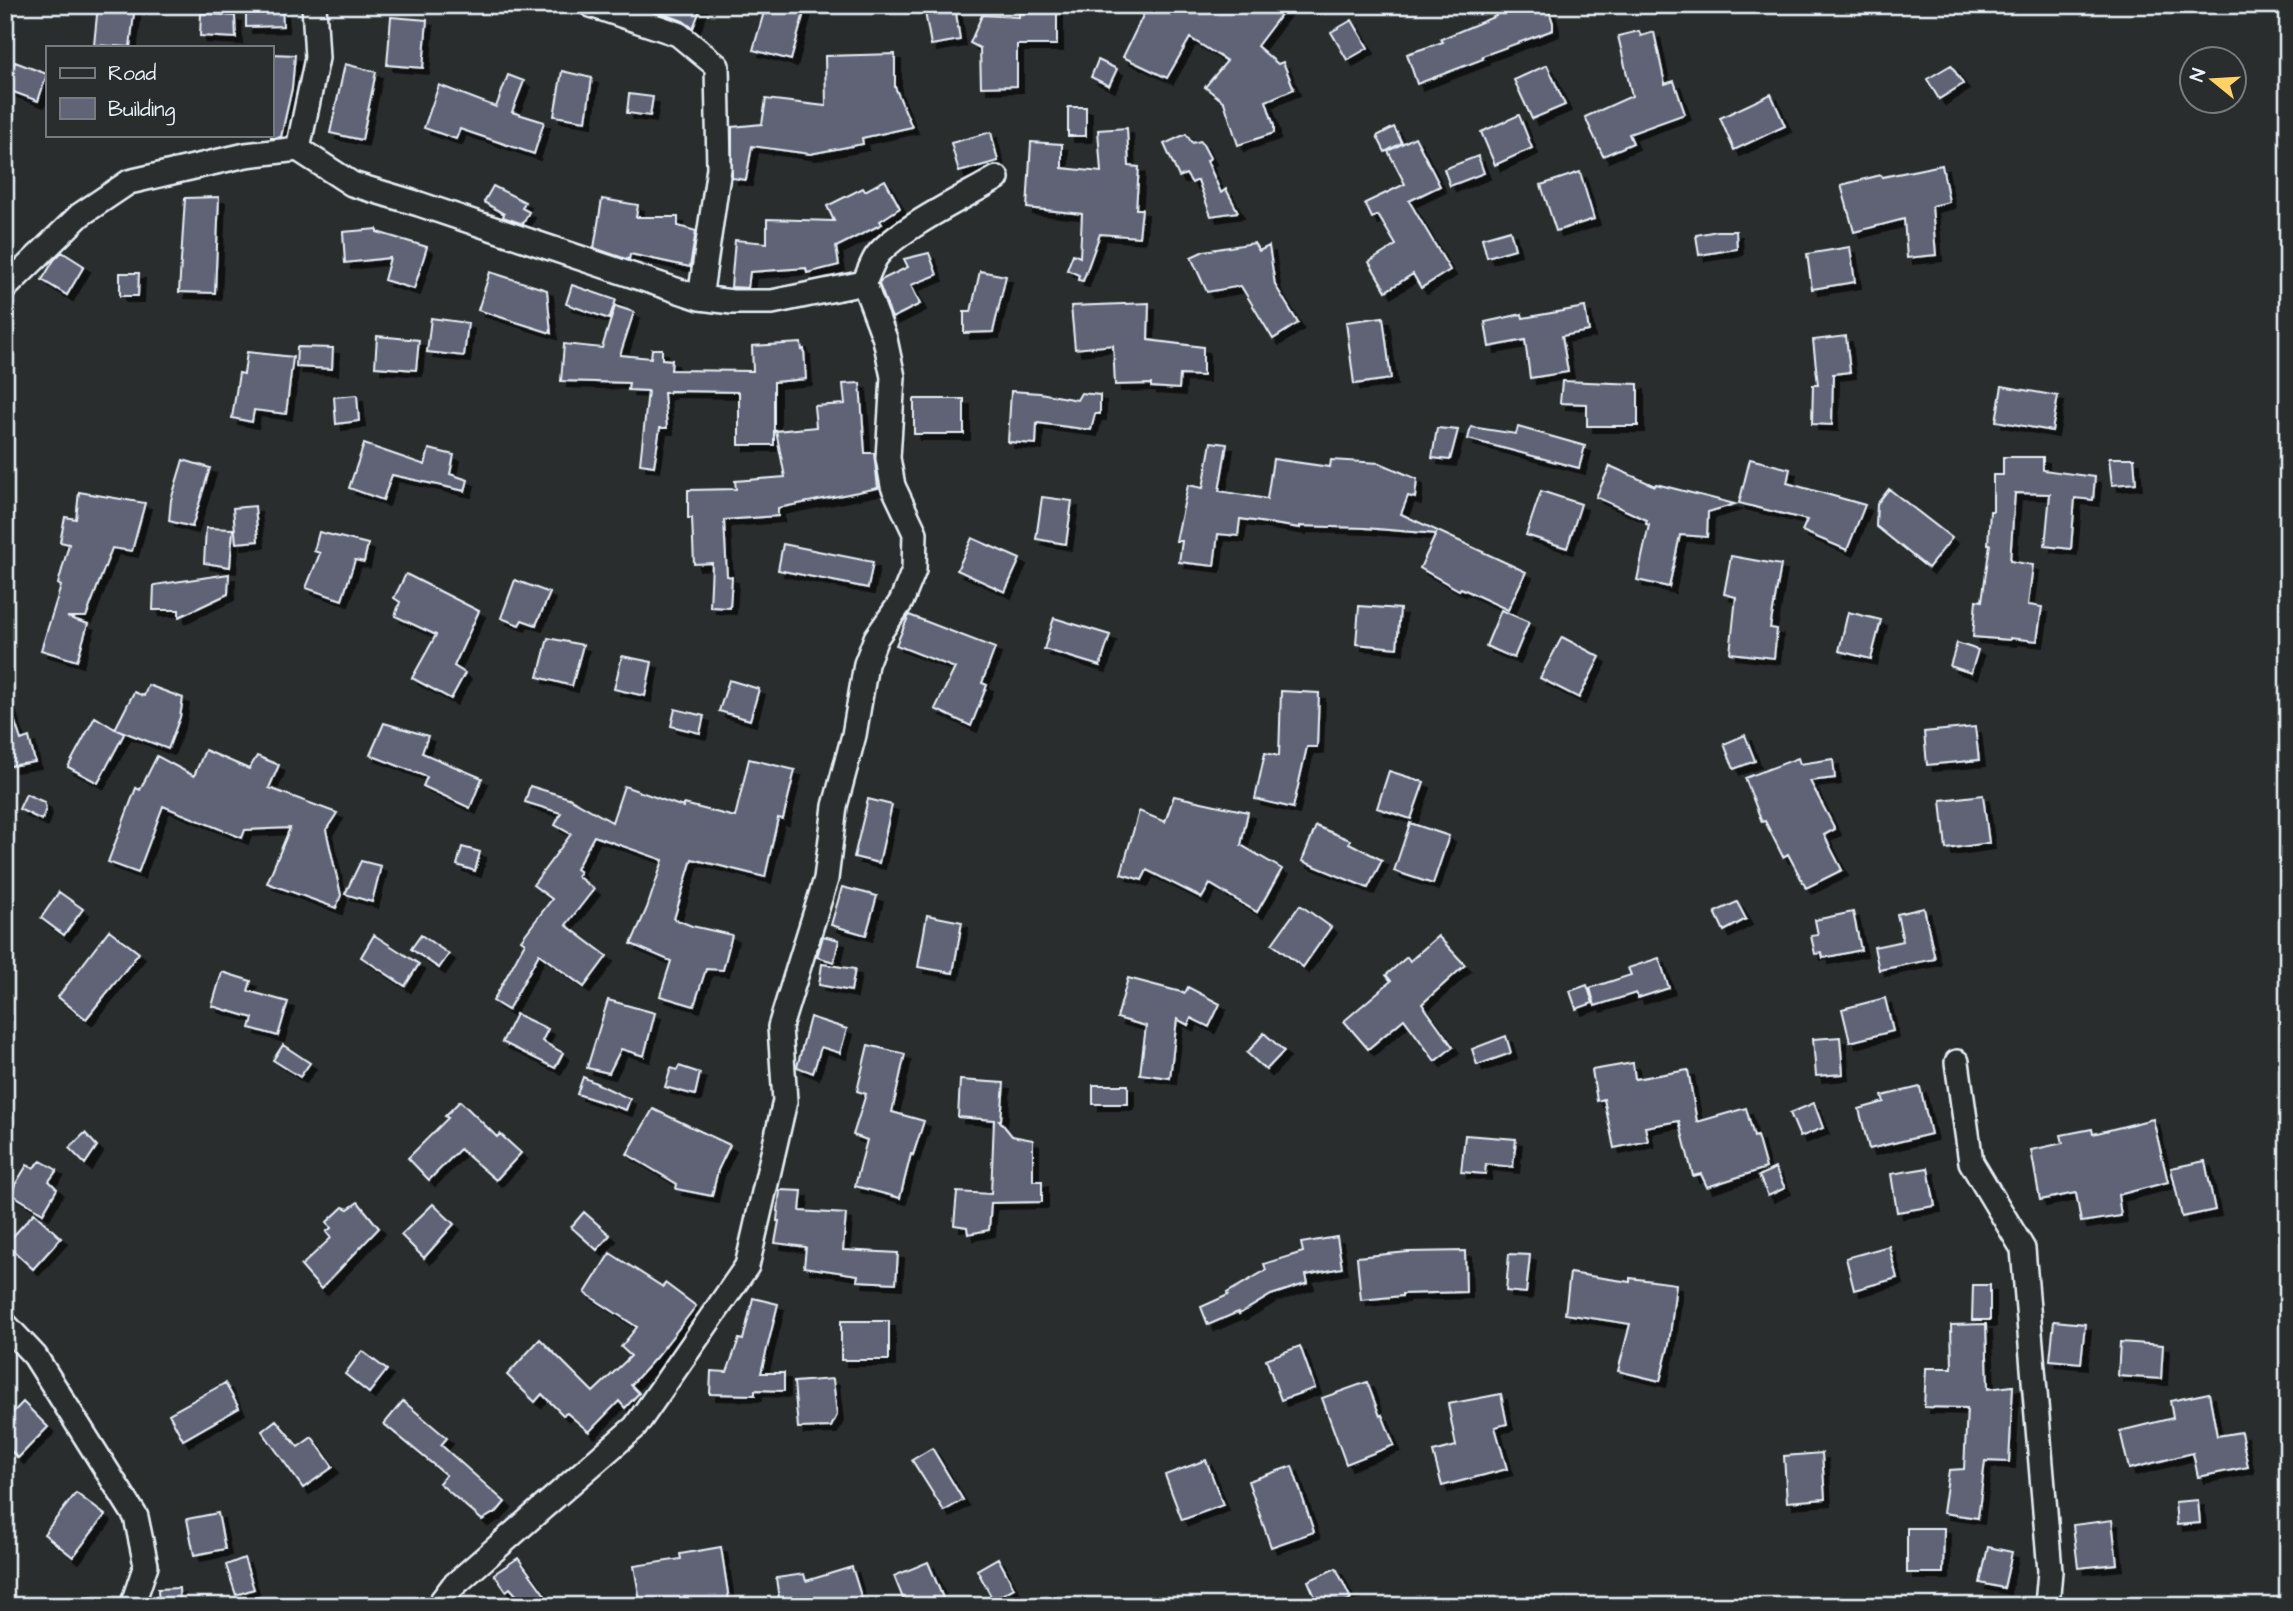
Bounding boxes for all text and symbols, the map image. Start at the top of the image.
legend [46,46,273,136]
north arrow [2178,46,2248,116]
text: Road [108,59,156,88]
text: N [2184,65,2213,85]
text: Building [108,95,176,126]

